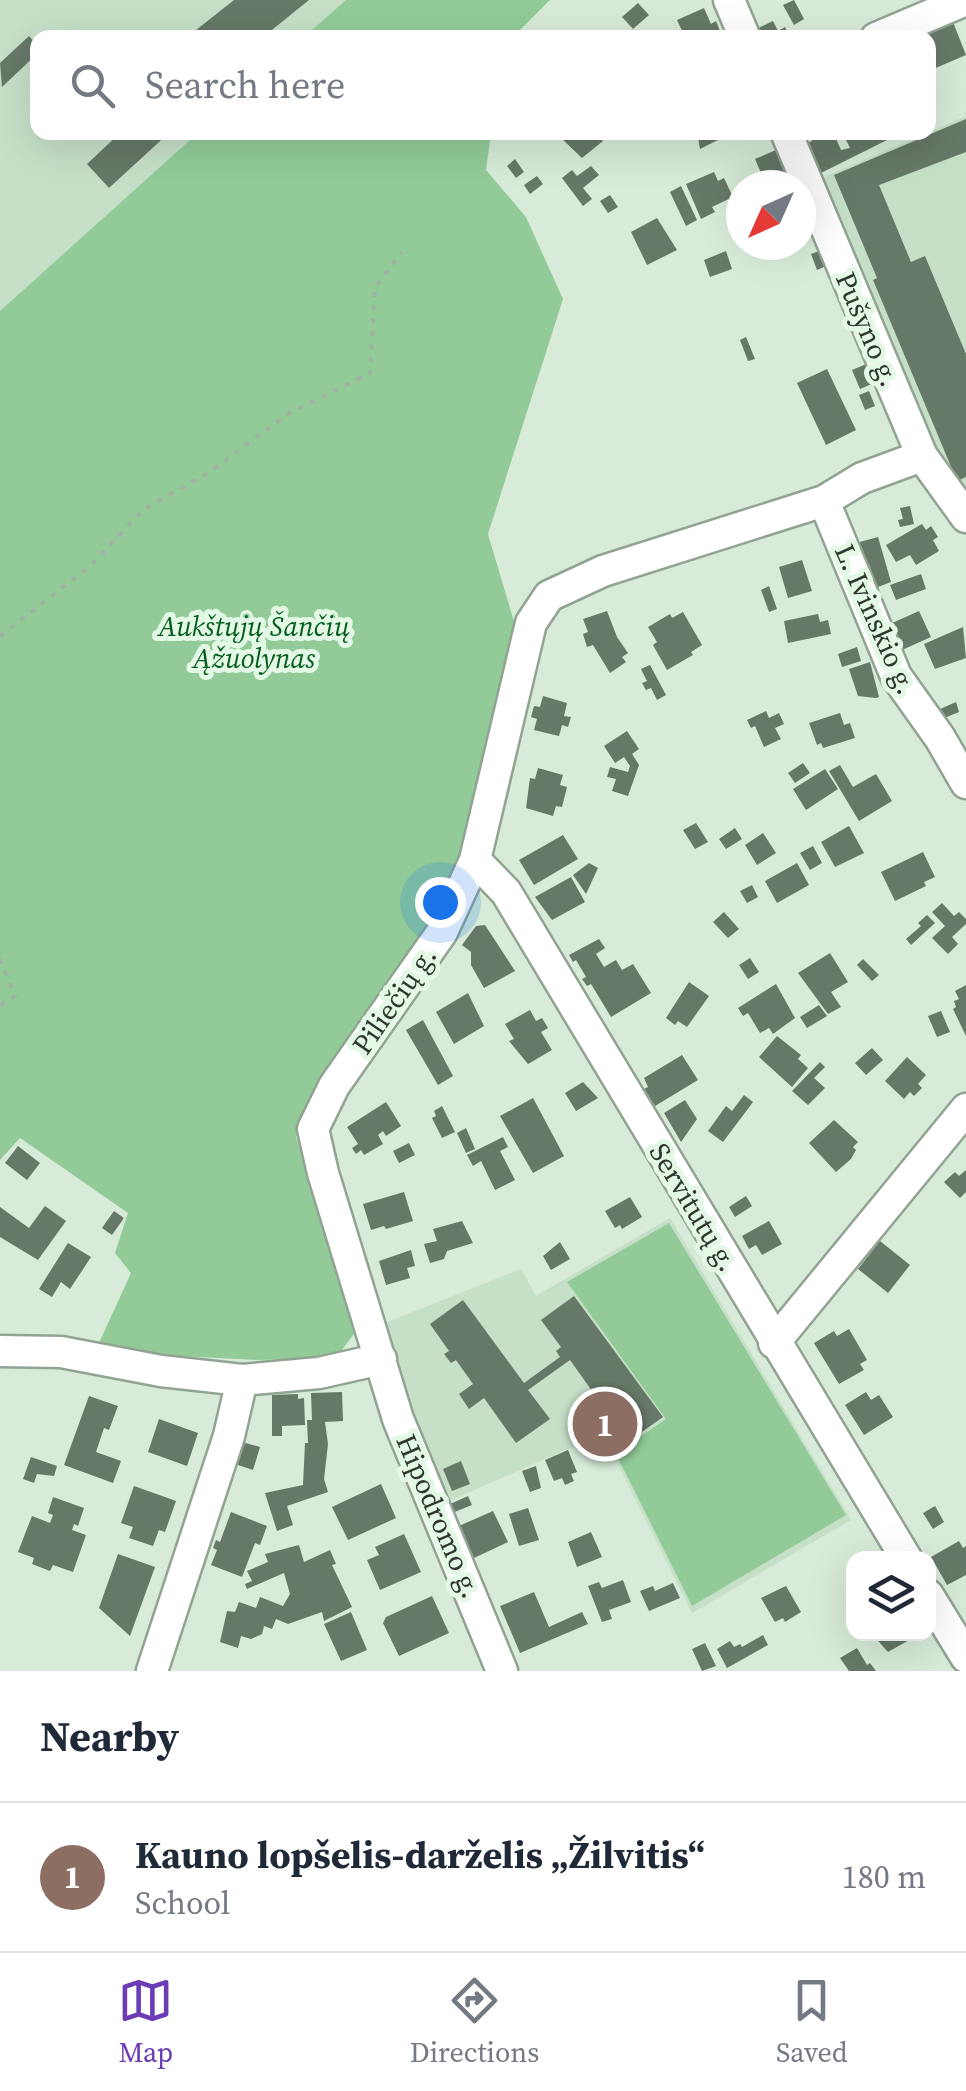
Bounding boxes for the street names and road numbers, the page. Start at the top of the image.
street label: Pušyno g. [827,266,909,392]
street label: L. Ivinskio g. [826,538,926,700]
street label: Piliečių g. [343,938,445,1062]
street label: Servitutų g. [641,1136,747,1278]
street label: Hipodromo g. [387,1428,491,1604]

